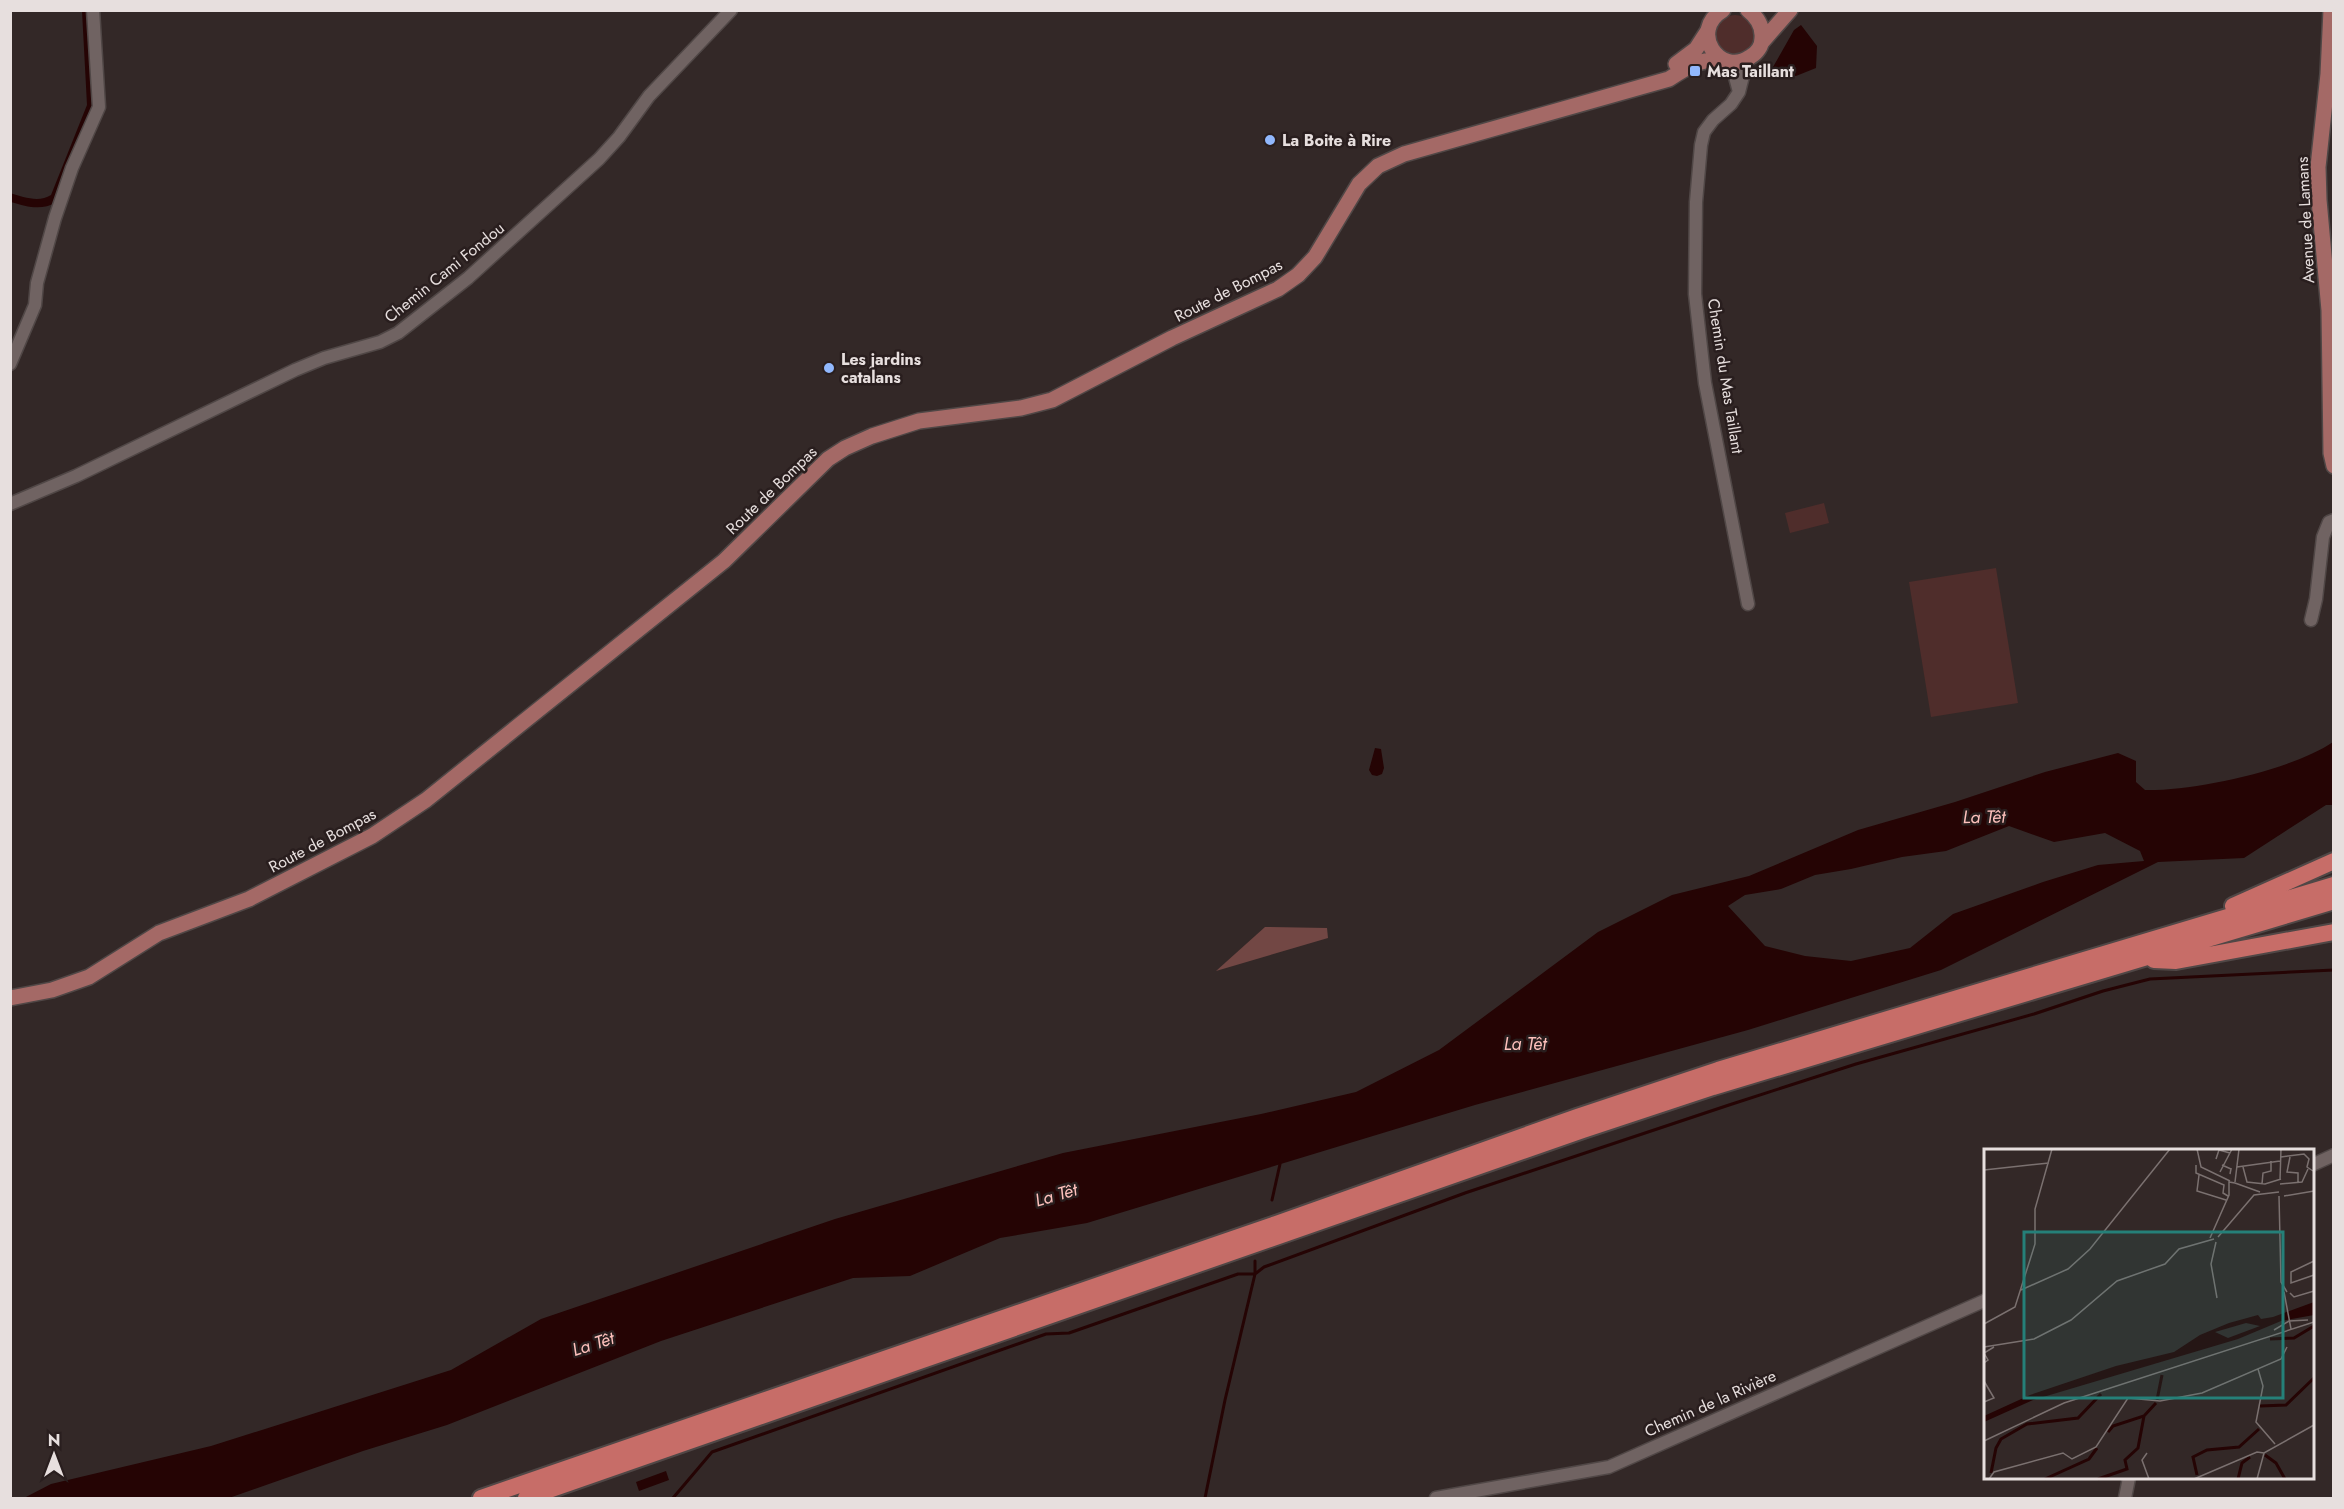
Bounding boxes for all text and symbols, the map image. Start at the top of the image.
place label: Mas Taillant [1707,60,1795,83]
marker: Mas Taillant [1688,64,1702,78]
place label: La Boite à Rire [1282,129,1391,152]
marker: La Boite à Rire [1263,133,1277,147]
street label: Avenue de Lamans [2291,156,2320,284]
street label: Chemin Cami Fondou [379,217,509,328]
street label: Route de Bompas [1170,253,1286,328]
street label: Chemin du Mas Taillant [1702,297,1749,455]
place label: Les jardins catalans [841,348,921,389]
marker: Les jardins catalans [822,361,836,375]
street label: Route de Bompas [721,441,822,540]
street label: Route de Bompas [265,802,380,878]
water label: La Têt [1962,804,2007,830]
water label: La Têt [1504,1031,1548,1057]
inset map [1984,1149,2314,1479]
water label: La Têt [1032,1176,1082,1213]
water label: La Têt [569,1324,619,1363]
street label: Chemin de la Rivière [1641,1364,1780,1443]
north arrow [24,1425,84,1485]
text: N [48,1429,60,1452]

